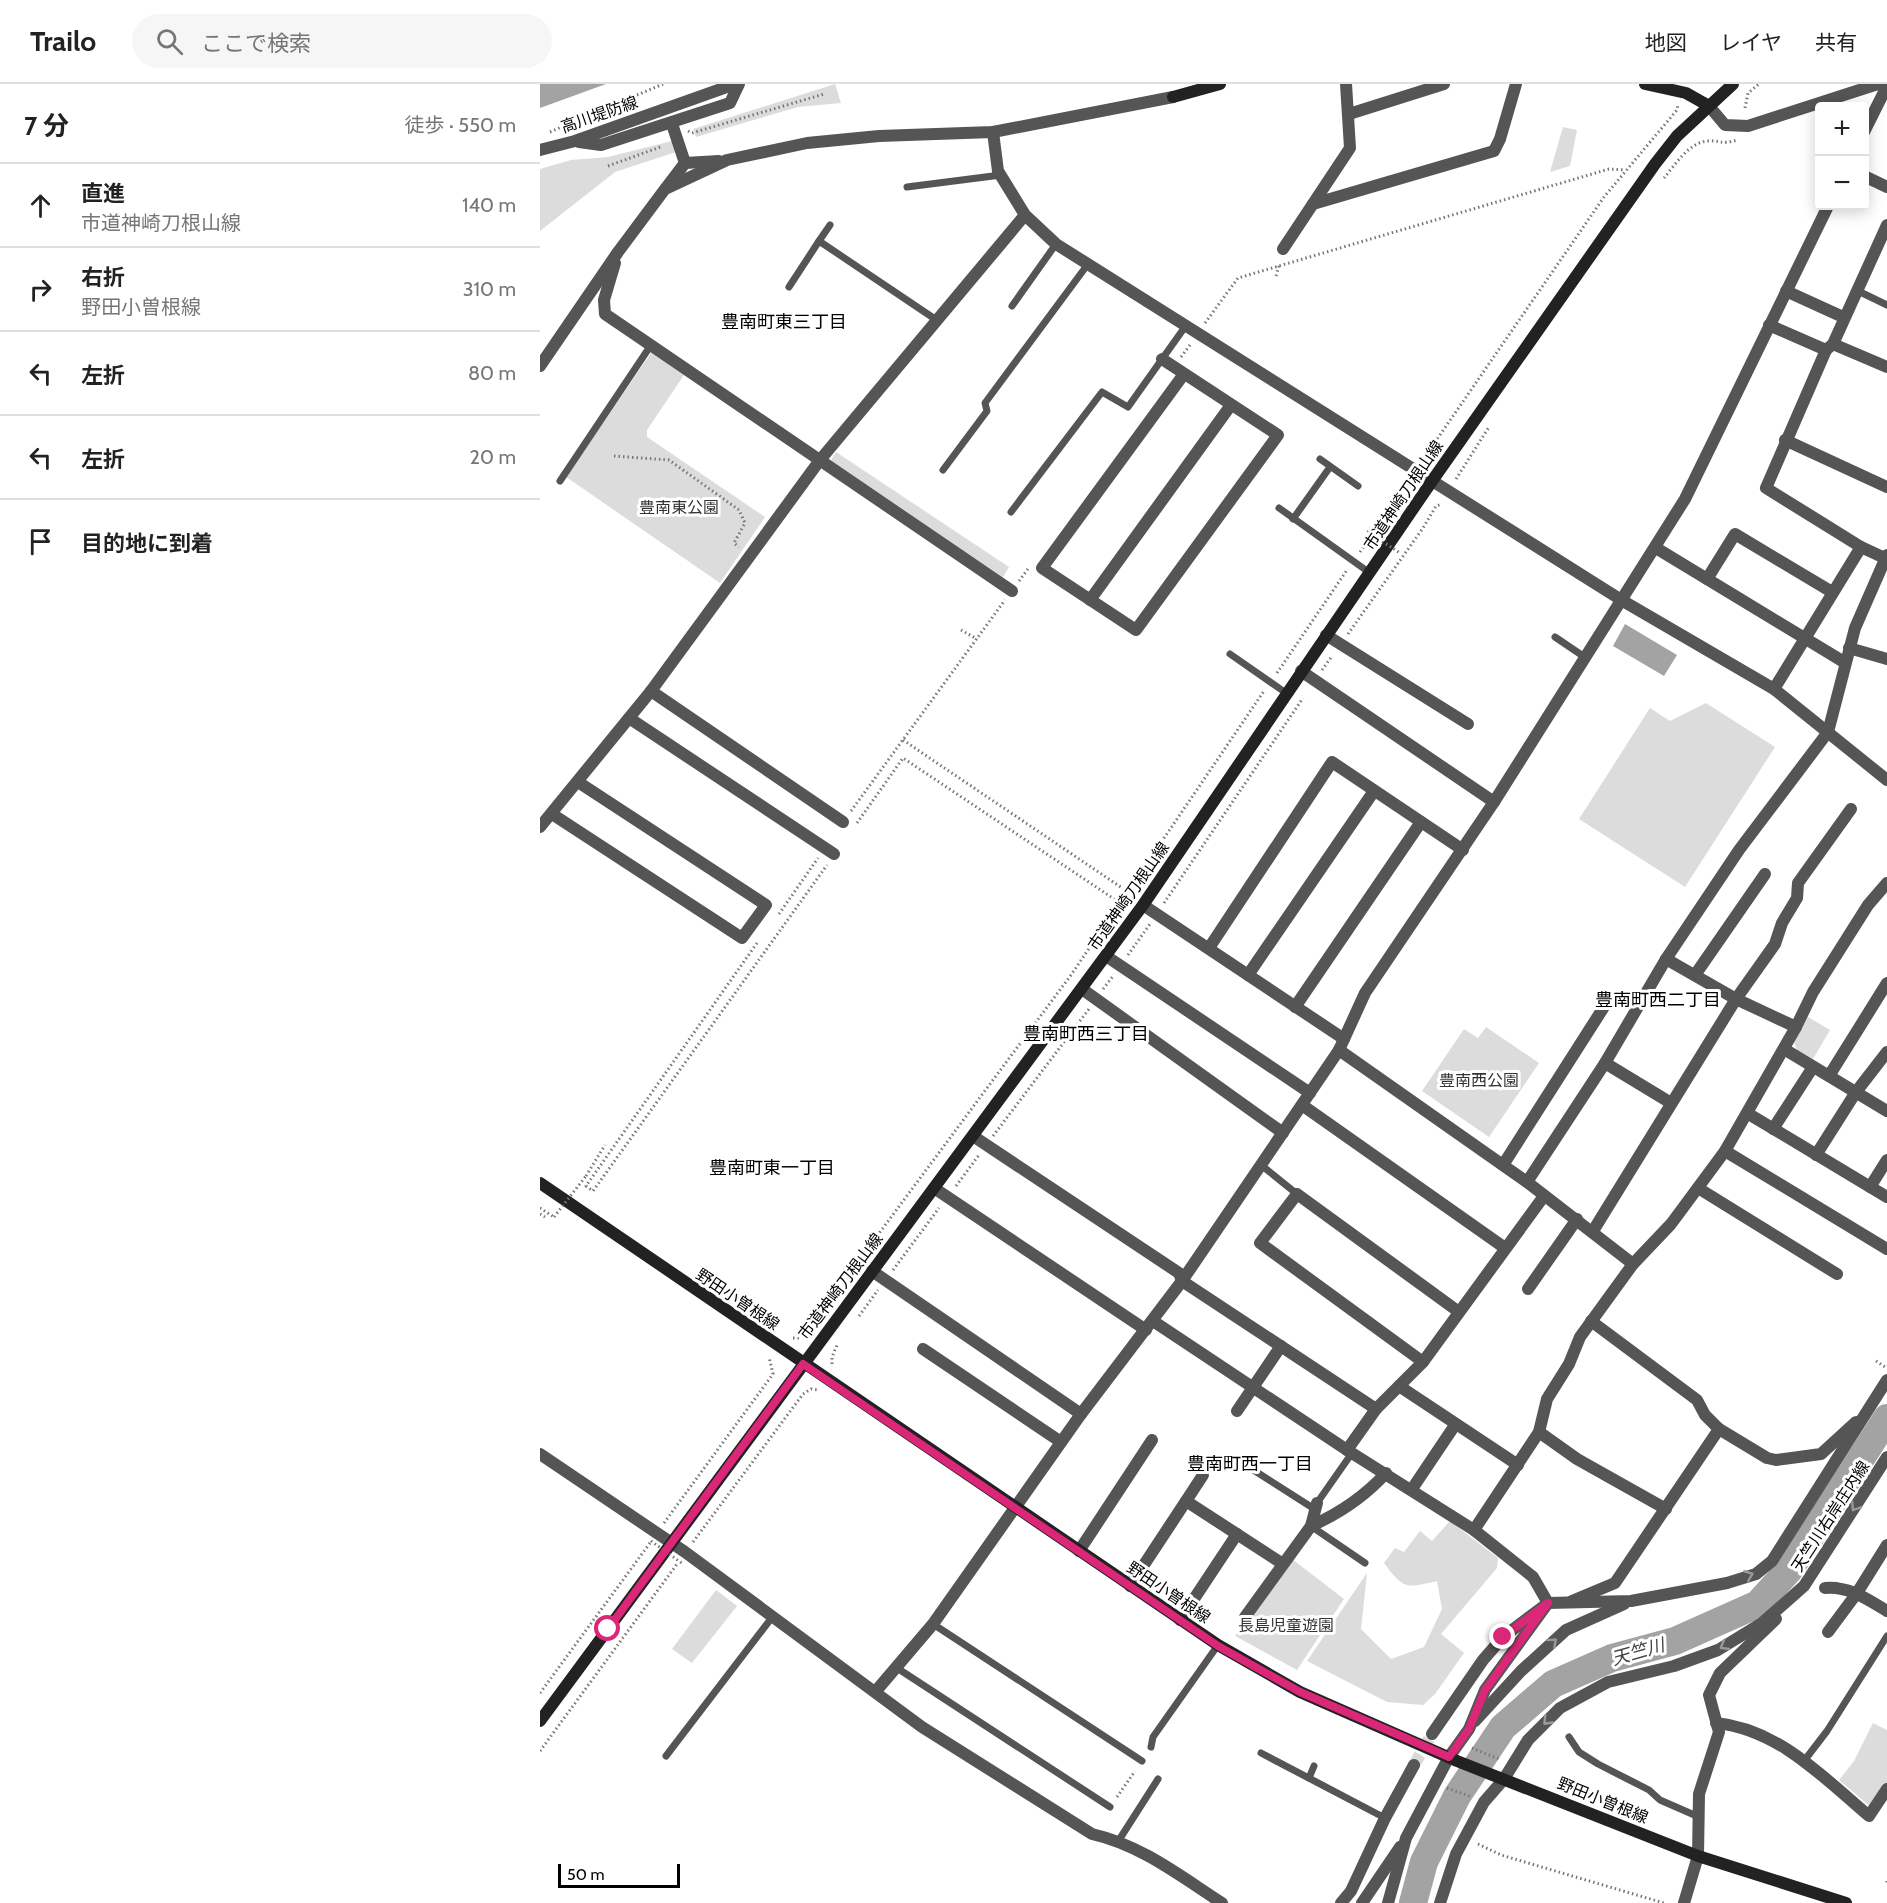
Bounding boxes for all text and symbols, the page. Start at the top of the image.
search box [132,14,552,68]
text: Trailo [30,24,96,58]
icon: search [153,25,186,58]
text: ここで検索 [201,30,311,57]
text: 地図 [1645,30,1687,55]
text: レイヤ [1720,30,1782,55]
text: 共有 [1815,30,1857,55]
street label: 高川堤防線 [558,92,640,136]
map controls [1815,102,1869,210]
button: + [1815,102,1869,156]
text: 7 分 [24,110,69,142]
text: 徒歩 · 550 m [405,113,516,137]
button: − [1815,156,1869,210]
text: 直進 [81,180,125,207]
icon: ahead [24,189,57,222]
text: 140 m [462,193,516,217]
text: 市道神崎刀根山線 [81,211,241,235]
text: 右折 [81,264,125,291]
icon: right [24,273,57,306]
text: 310 m [463,277,516,301]
text: 野田小曽根線 [81,295,201,319]
district label: 豊南町東三丁目 [721,311,847,333]
icon: left [24,357,57,390]
text: 80 m [468,361,516,385]
text: 左折 [81,362,125,389]
street label: 市道神崎刀根山線 [1360,437,1447,554]
icon: left [24,441,57,474]
text: 20 m [470,445,516,469]
text: 左折 [81,446,125,473]
park label: 豊南東公園 [639,498,719,517]
icon: arrive [24,525,57,558]
text: 目的地に到着 [81,530,213,557]
street label: 市道神崎刀根山線 [1084,838,1173,954]
district label: 豊南町西二丁目 [1595,989,1721,1011]
district label: 豊南町西三丁目 [1023,1023,1149,1045]
park label: 豊南西公園 [1439,1071,1519,1090]
district label: 豊南町東一丁目 [709,1157,835,1179]
street label: 市道神崎刀根山線 [794,1229,887,1343]
street label: 野田小曽根線 [693,1265,783,1334]
district label: 豊南町西一丁目 [1187,1453,1313,1475]
street label: 天竺川右岸庄内線 [1788,1457,1873,1575]
one-way arrow [1852,1500,1863,1511]
street label: 野田小曽根線 [1124,1558,1214,1627]
one-way arrow [1743,1570,1754,1582]
route start [594,1615,620,1641]
park label: 長島児童遊園 [1238,1616,1334,1635]
route end [1489,1623,1515,1649]
water label: 天竺川 [1609,1633,1669,1670]
one-way arrow [1546,1638,1557,1649]
one-way arrow [1720,1639,1730,1650]
one-way arrow [1543,1714,1554,1724]
street label: 野田小曽根線 [1555,1774,1651,1827]
scale bar [558,1861,680,1888]
text: 50 m [567,1865,604,1884]

